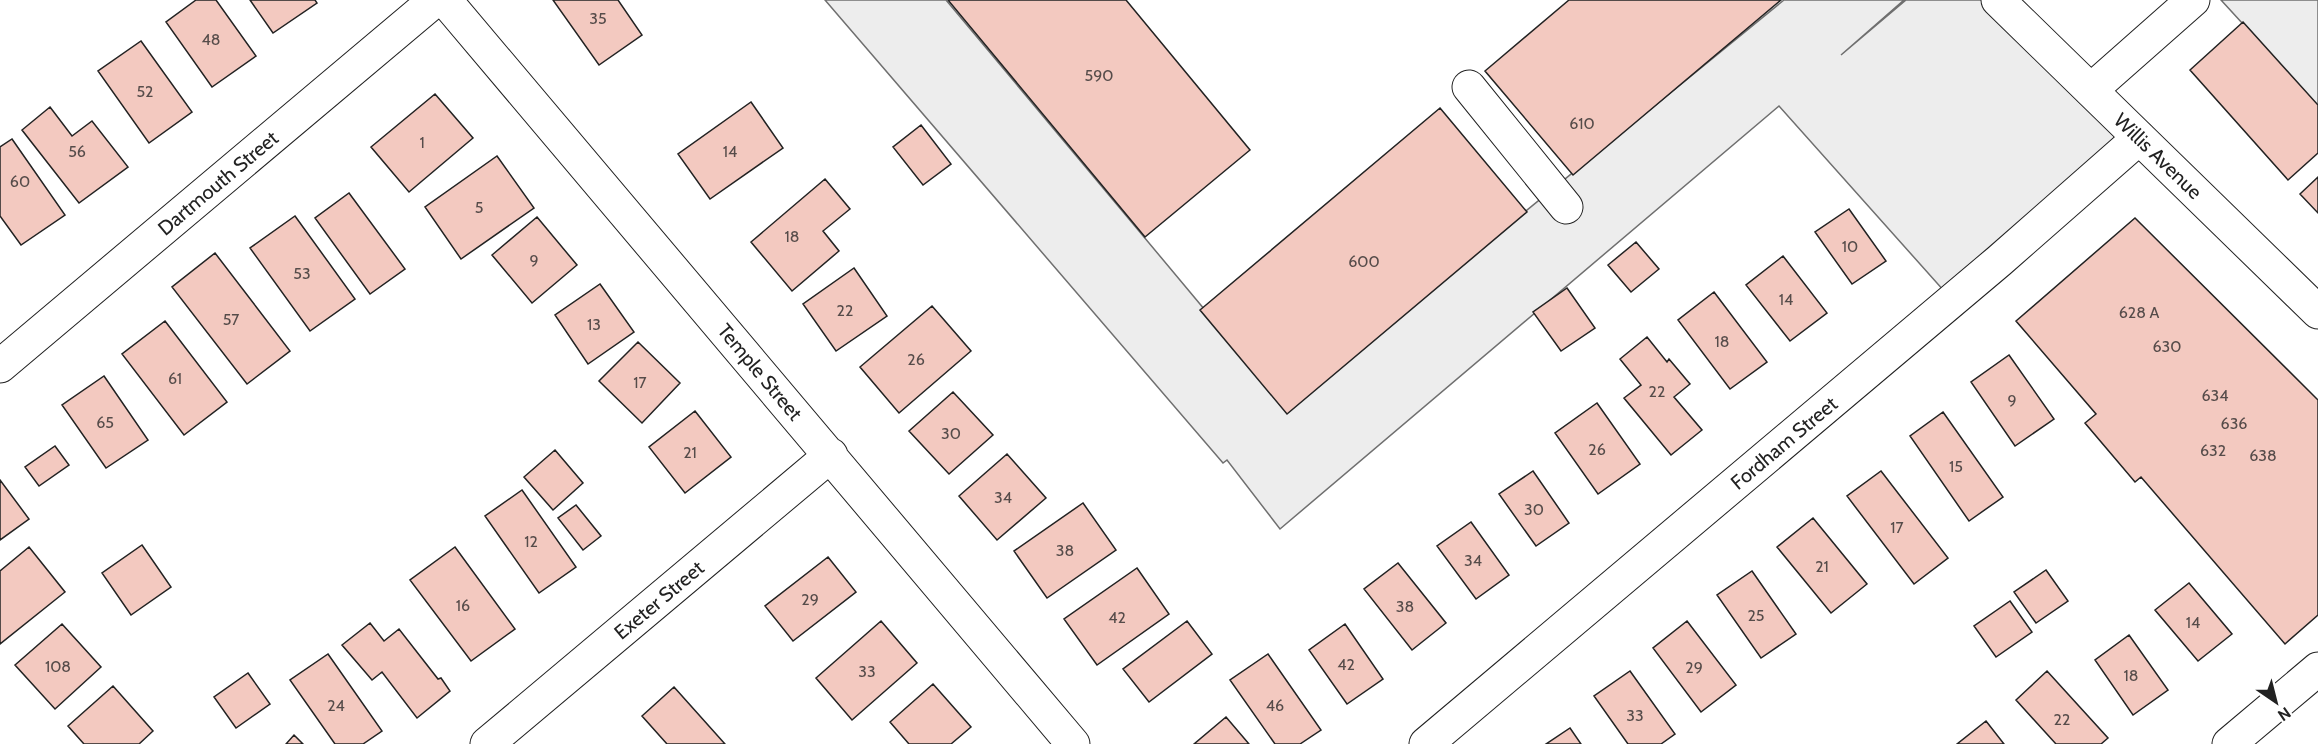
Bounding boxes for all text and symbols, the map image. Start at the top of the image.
house number: 35 [589,9,607,28]
house number: 48 [202,30,220,49]
house number: 590 [1085,66,1113,85]
house number: 52 [136,82,154,101]
street label: Willis Avenue [2109,108,2207,204]
house number: 610 [1569,114,1595,133]
street label: Dartmouth Street [153,126,283,240]
house number: 1 [419,133,425,152]
house number: 56 [68,142,86,161]
house number: 14 [723,142,737,161]
house number: 60 [10,172,30,191]
house number: 5 [475,198,483,217]
house number: 18 [785,227,799,246]
house number: 10 [1842,237,1858,256]
house number: 9 [529,251,539,270]
house number: 600 [1348,252,1380,271]
house number: 53 [293,264,311,283]
house number: 14 [1779,290,1793,309]
house number: 22 [837,301,853,320]
house number: 628 A [2119,303,2159,322]
house number: 57 [223,310,239,329]
house number: 13 [587,315,601,334]
street label: Temple Street [713,319,808,425]
house number: 18 [1715,332,1729,351]
house number: 630 [2153,337,2181,356]
house number: 26 [907,350,925,369]
house number: 61 [168,369,182,388]
house number: 17 [633,373,647,392]
house number: 22 [1649,382,1665,401]
house number: 634 [2202,386,2229,405]
street label: Fordham Street [1726,391,1842,494]
house number: 9 [2007,391,2017,410]
house number: 65 [96,413,114,432]
house number: 636 [2221,414,2247,433]
house number: 30 [941,424,961,443]
house number: 26 [1588,440,1606,459]
house number: 632 [2200,441,2226,460]
house number: 21 [683,443,697,462]
house number: 638 [2249,446,2277,465]
house number: 15 [1949,457,1963,476]
house number: 34 [994,488,1012,507]
house number: 30 [1524,500,1544,519]
house number: 17 [1890,518,1904,537]
house number: 12 [524,532,538,551]
house number: 38 [1056,541,1074,560]
house number: 34 [1464,551,1482,570]
street label: Exeter Street [609,555,709,644]
house number: 21 [1815,557,1829,576]
house number: 29 [801,590,819,609]
house number: 16 [456,596,470,615]
house number: 38 [1396,597,1414,616]
house number: 25 [1747,606,1765,625]
house number: 42 [1108,608,1126,627]
house number: 14 [2186,613,2200,632]
house number: 42 [1337,655,1355,674]
house number: 108 [45,657,71,676]
house number: 29 [1685,658,1703,677]
house number: 33 [858,662,876,681]
house number: 18 [2124,666,2138,685]
north arrow [2246,672,2306,732]
house number: 24 [327,696,345,715]
house number: 46 [1266,696,1284,715]
text: N [2274,703,2294,725]
house number: 33 [1626,706,1644,725]
house number: 22 [2054,710,2070,729]

